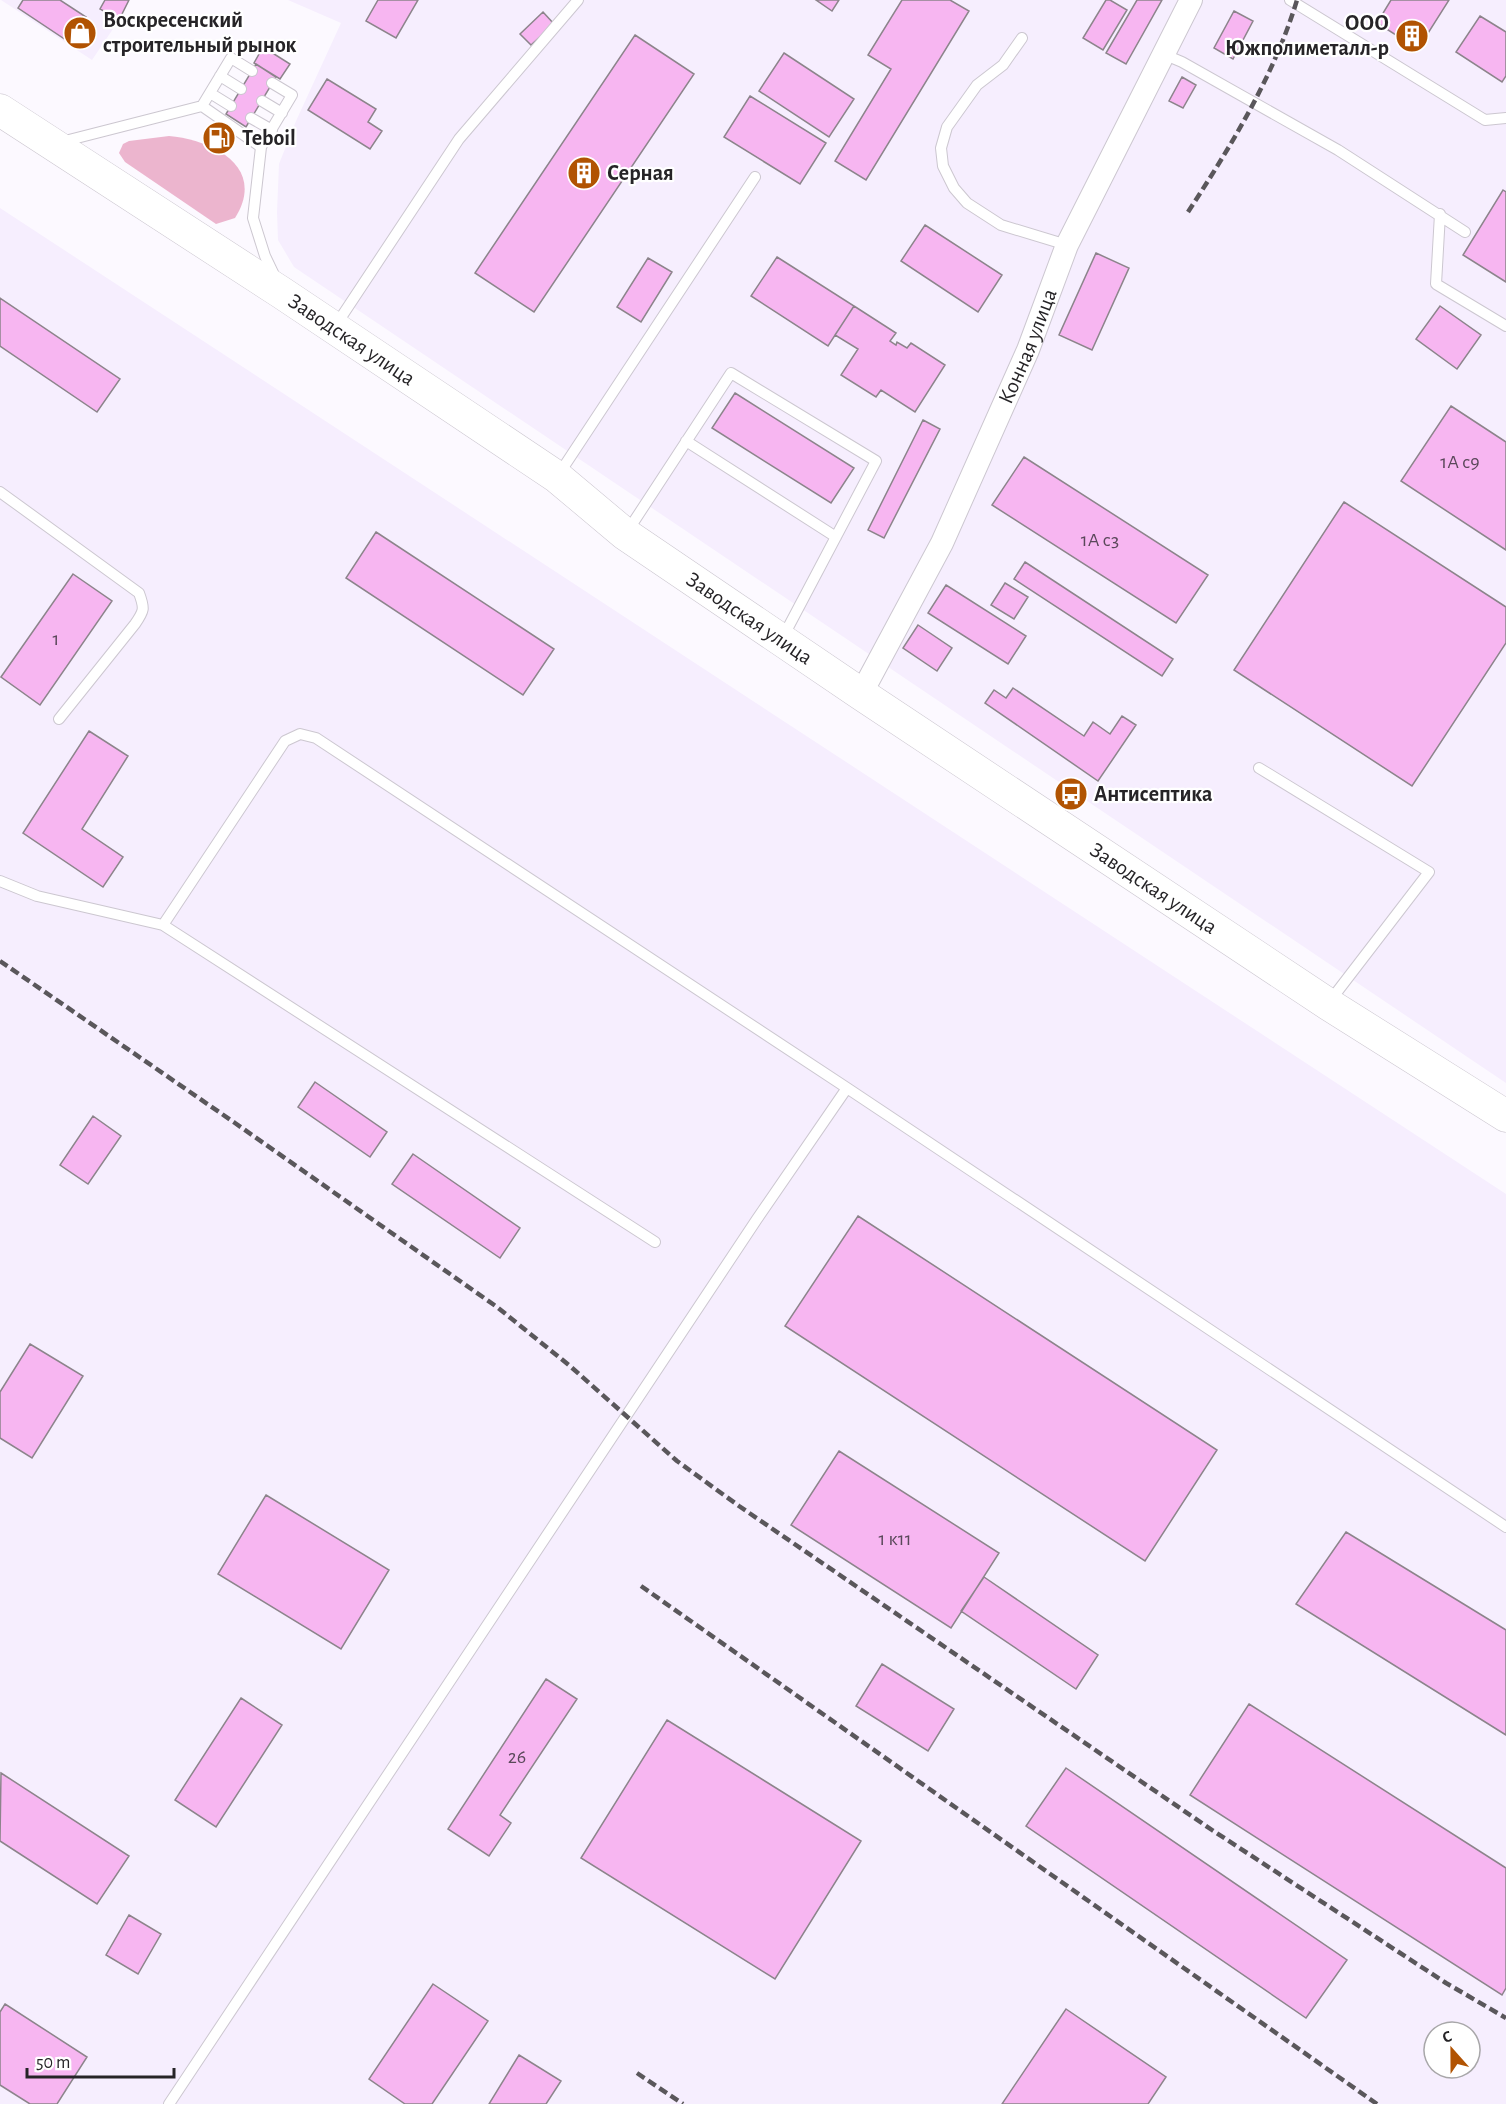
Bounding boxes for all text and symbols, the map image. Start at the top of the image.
place label: Воскресенский строительный рынок [103,9,297,56]
place label: ООО Южполиметалл-р [1225,12,1389,59]
shop icon: Воскресенский строительный рынок [62,15,98,51]
building icon: ООО Южполиметалл-р [1394,18,1430,54]
fuel station icon: Teboil [201,120,237,156]
place label: Teboil [242,127,296,149]
building icon: Серная [566,155,602,191]
place label: Серная [607,162,674,184]
street label: Конная улица [994,286,1061,407]
street label: Заводская улица [284,289,419,390]
house number: 1А с9 [1440,452,1480,472]
house number: 1А с3 [1081,530,1119,550]
street label: Заводская улица [682,568,817,669]
house number: 1 [53,629,59,649]
bus stop icon: Антисептика [1053,776,1089,812]
place label: Антисептика [1094,783,1212,805]
street label: Заводская улица [1086,838,1221,938]
house number: 1 к11 [878,1529,912,1549]
house number: 26 [508,1747,526,1767]
north arrow [1422,2020,1482,2080]
text: С [1440,2028,1454,2046]
scale bar [27,2041,174,2079]
text: 50 m [36,2054,70,2072]

